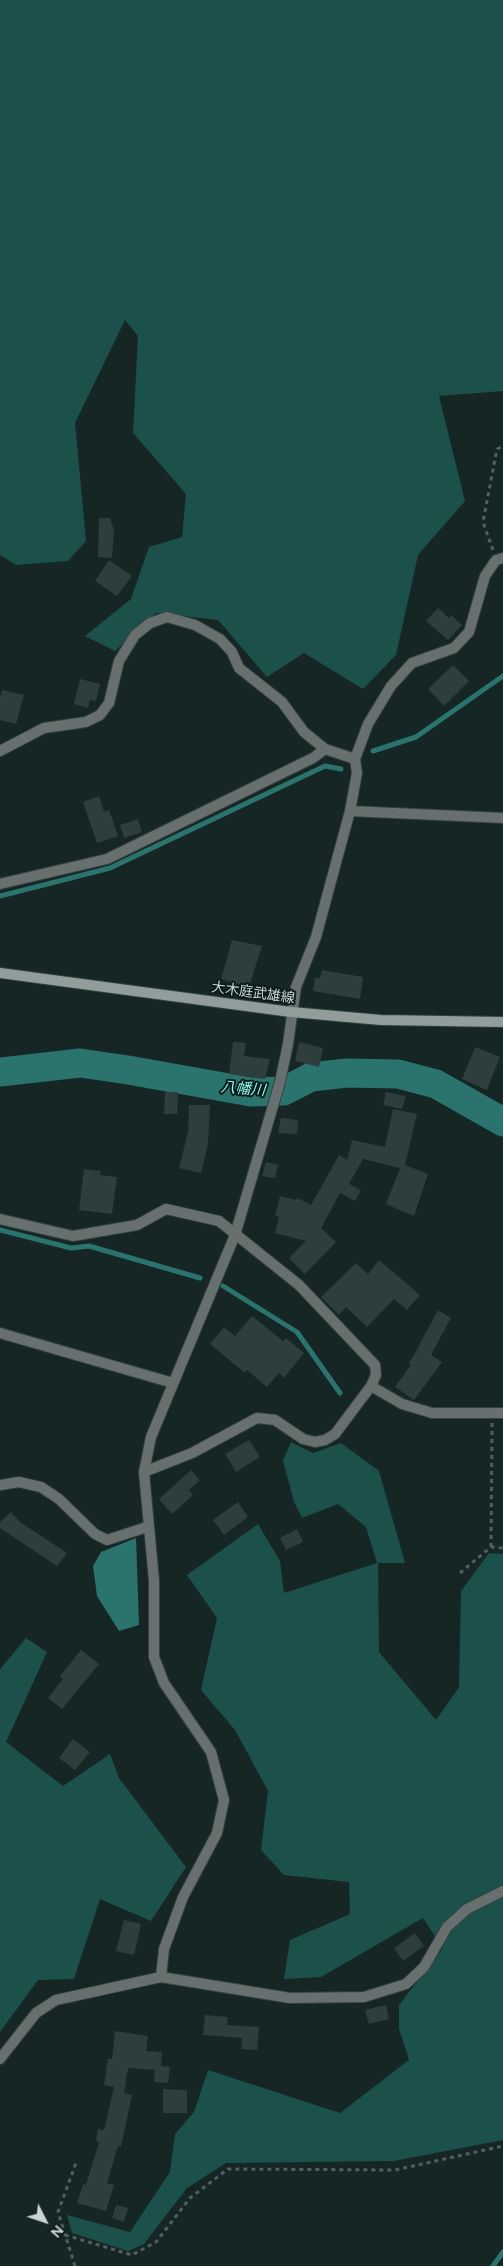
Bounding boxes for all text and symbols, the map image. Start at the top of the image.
street label: 大木庭武雄線 [210,979,296,1007]
water label: 八幡川 [220,1078,266,1100]
north arrow [20,2196,70,2246]
text: N [47,2222,67,2241]

